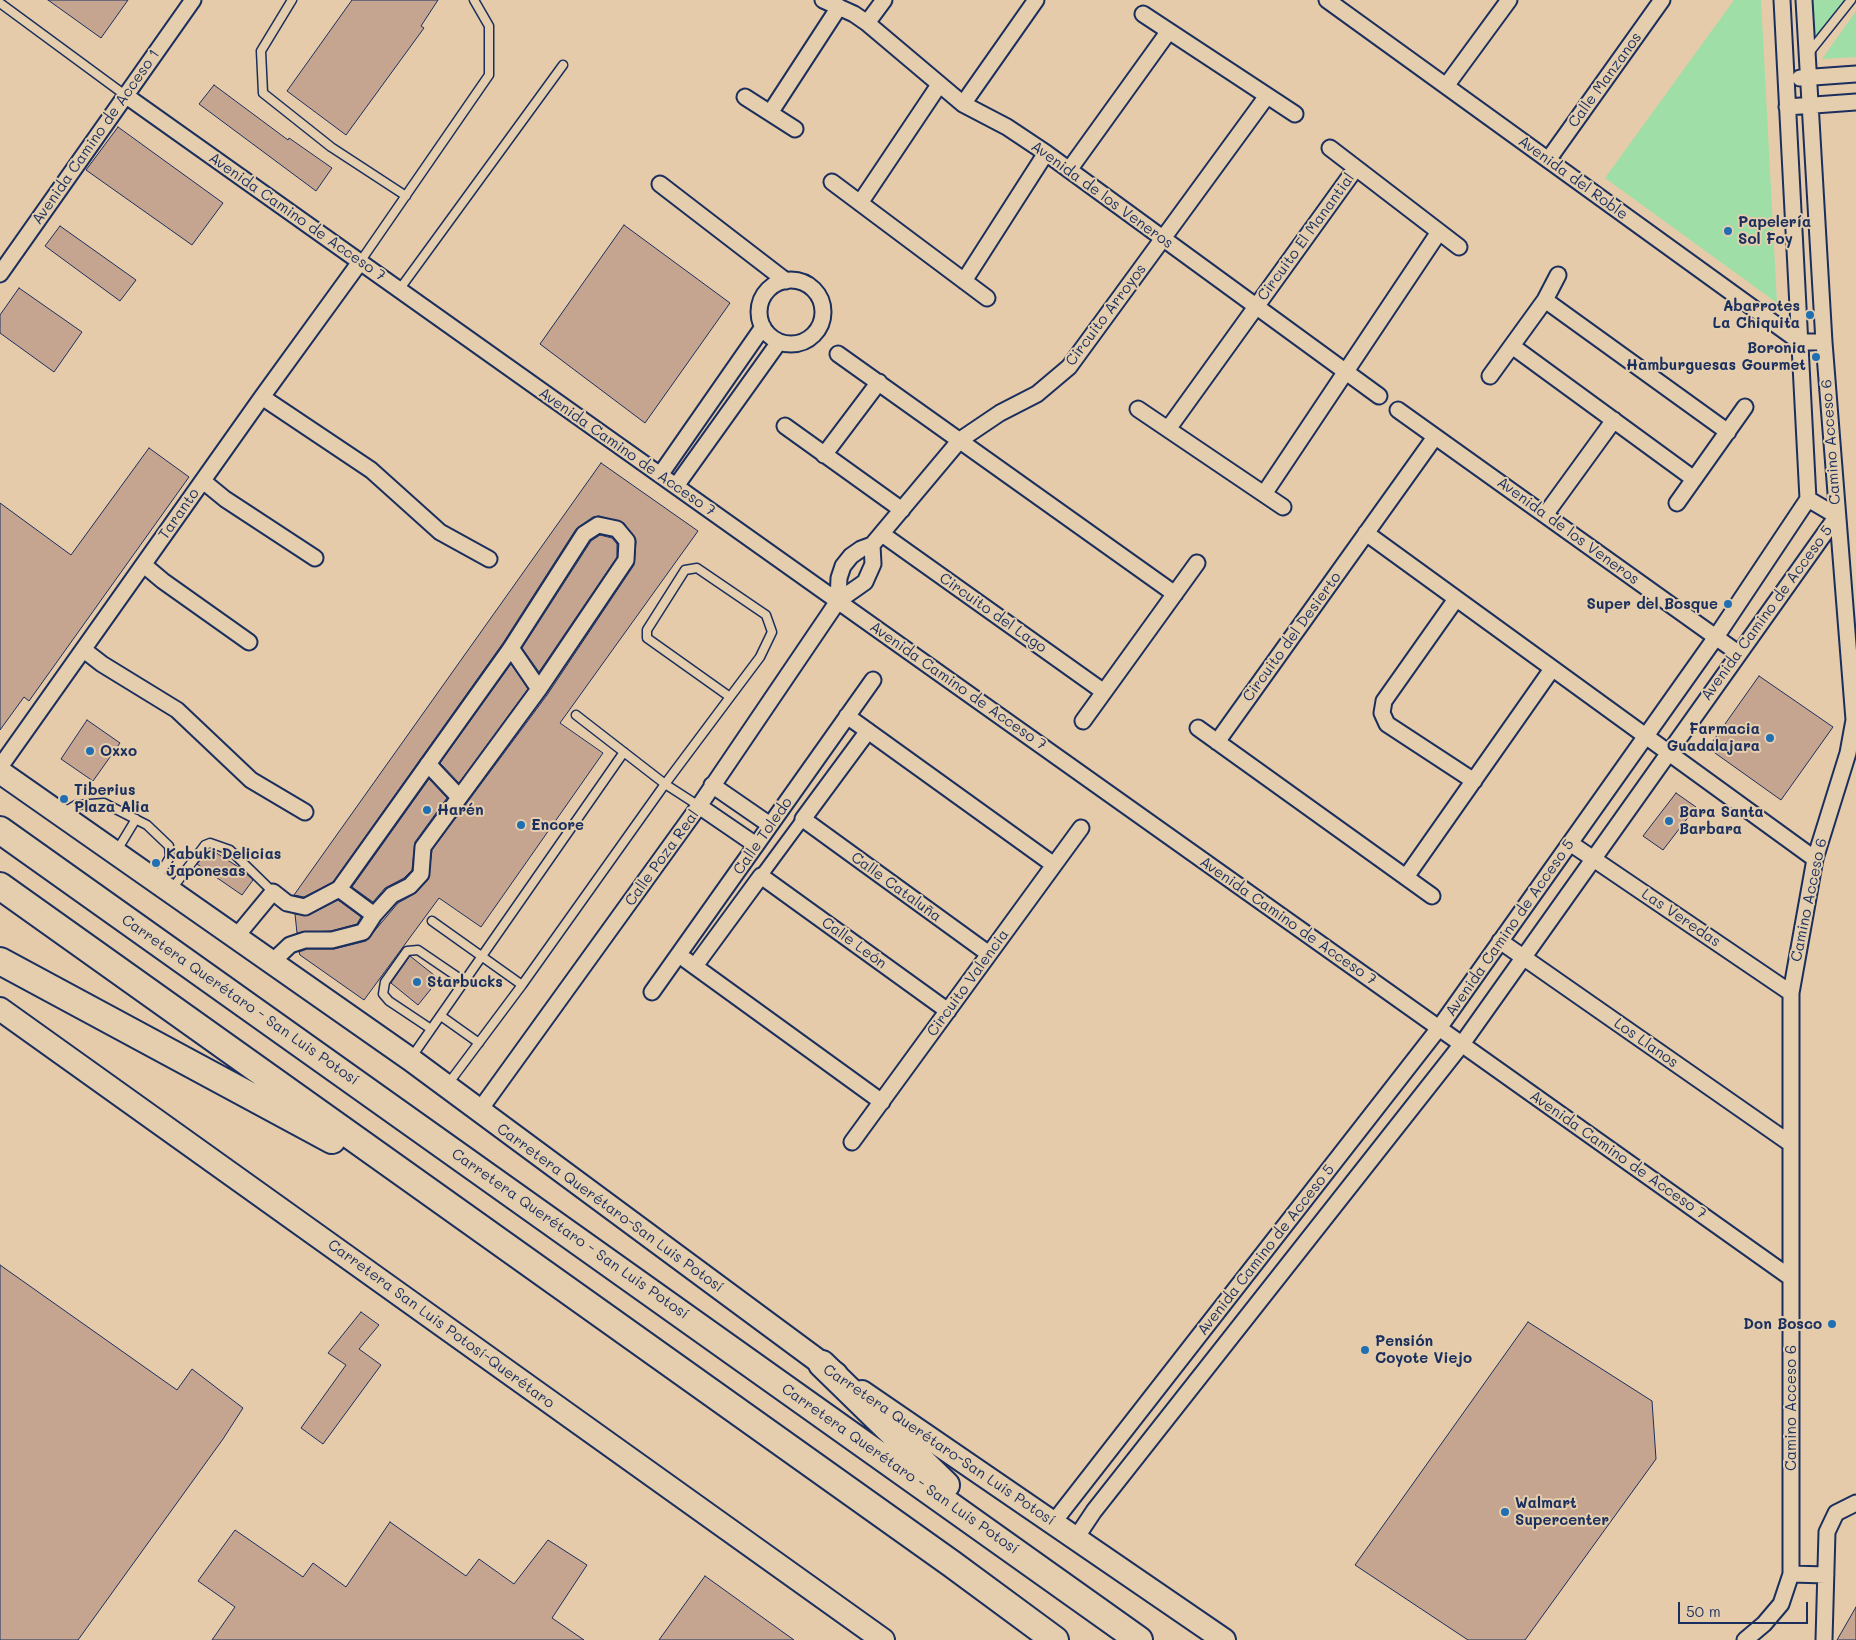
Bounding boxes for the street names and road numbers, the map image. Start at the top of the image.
street label: Calle Manzanos [1564,29,1646,131]
street label: Avenida Camino de Acceso 1 [28,46,164,228]
street label: Avenida del Roble [1515,132,1631,224]
street label: Avenida de los Veneros [1027,137,1177,253]
street label: Avenida Camino de Acceso 7 [205,149,389,285]
street label: Circuito El Manantial [1254,170,1358,304]
street label: Circuito Arroyos [1062,260,1150,370]
street label: Camino Acceso 6 [1818,379,1844,505]
street label: Avenida Camino de Acceso 7 [535,384,719,520]
street label: Avenida de los Veneros [1493,473,1643,589]
street label: Taranto [155,485,203,543]
street label: Avenida Camino de Acceso 5 [1697,522,1837,704]
street label: Circuito del Lago [936,569,1050,657]
street label: Circuito del Desierto [1239,569,1345,705]
street label: Avenida Camino de Acceso 7 [866,618,1050,754]
street label: Calle Toledo [730,794,796,878]
street label: Calle Poza Real [621,807,703,909]
street label: Avenida Camino de Acceso 5 [1442,836,1578,1020]
street label: Camino Acceso 6 [1787,837,1831,963]
street label: Calle Cataluña [847,848,945,926]
street label: Avenida Camino de Acceso 7 [1196,853,1380,989]
street label: Las Veredas [1638,885,1724,951]
street label: Carretera Querétaro - San Luis Potosí [118,911,362,1089]
street label: Calle León [818,913,890,973]
street label: Circuito Valencia [923,926,1013,1040]
street label: Los Llanos [1610,1014,1682,1072]
street label: Avenida Camino de Acceso 7 [1526,1087,1710,1223]
street label: Carretera Querétaro-San Luis Potosí [493,1120,727,1296]
street label: Carretera Querétaro - San Luis Potosí [448,1145,692,1323]
street label: Avenida Camino de Acceso 5 [1194,1161,1338,1339]
street label: Carretera San Luis Potosí-Querétaro [324,1236,558,1412]
street label: Camino Acceso 6 [1782,1345,1800,1471]
street label: Carretera Querétaro-San Luis Potosí [820,1360,1058,1530]
street label: Carretera Querétaro - San Luis Potosí [778,1380,1022,1558]

